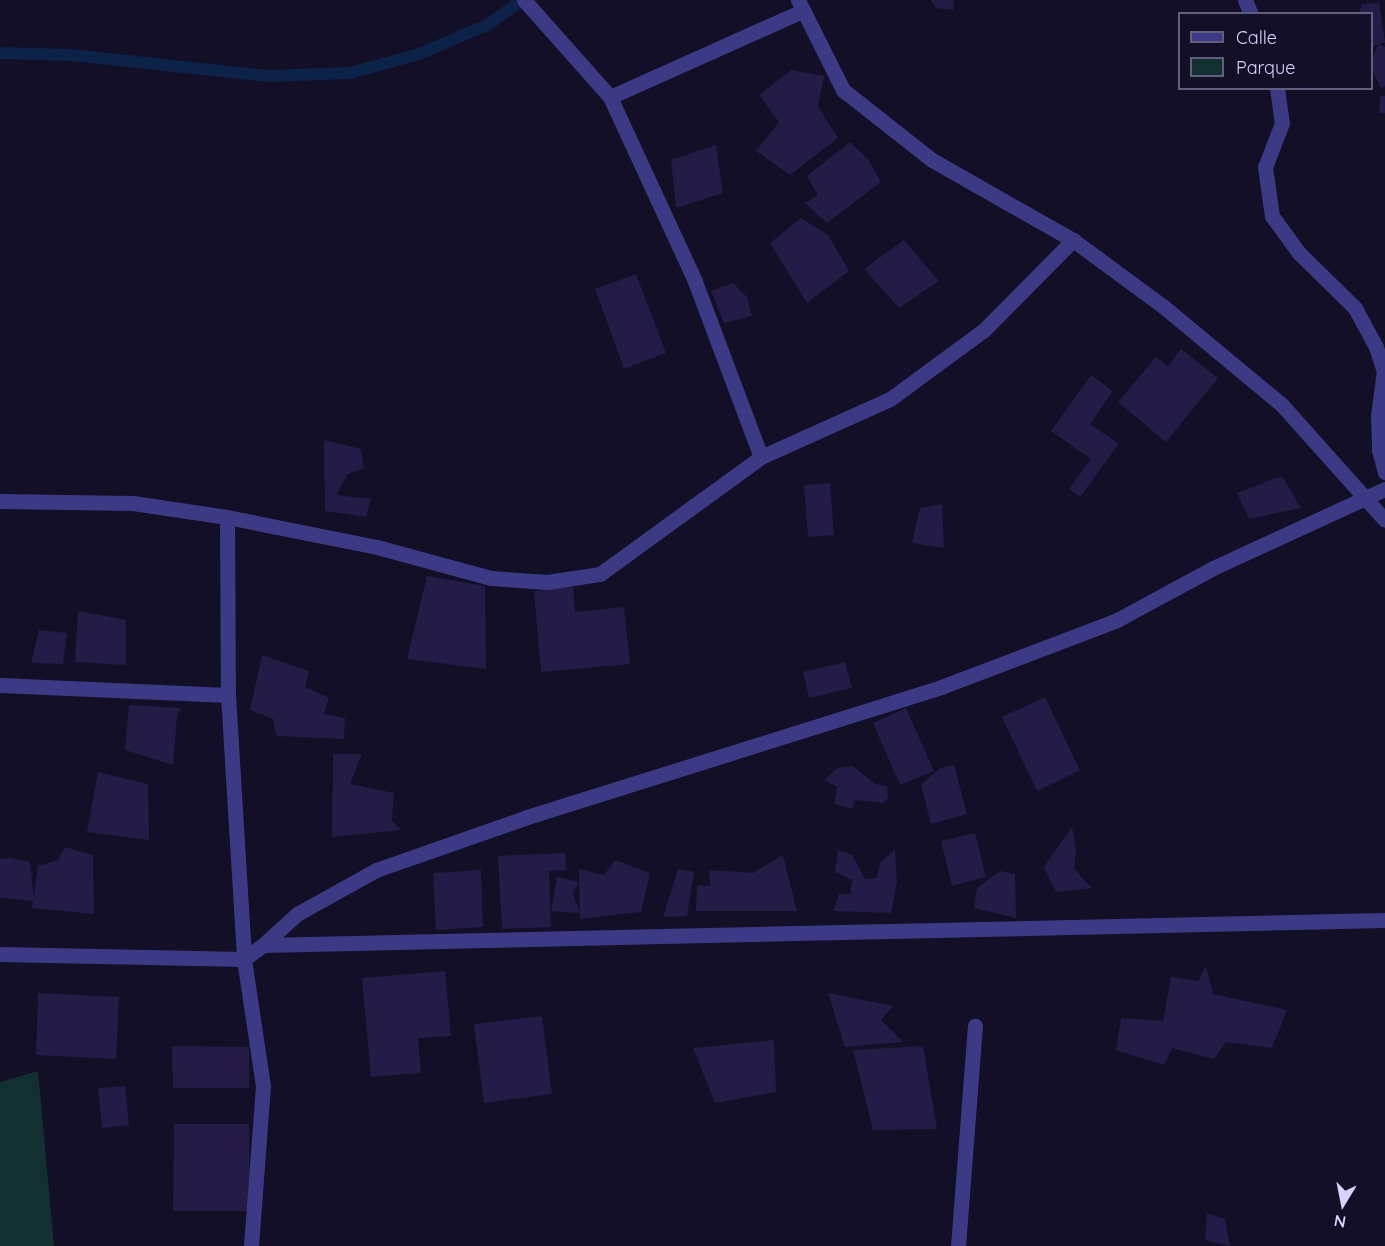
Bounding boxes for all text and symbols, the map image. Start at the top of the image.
legend [1178,12,1373,90]
text: Calle [1236,26,1277,49]
text: Parque [1236,56,1295,79]
north arrow [1313,1174,1373,1234]
text: N [1332,1211,1347,1233]

